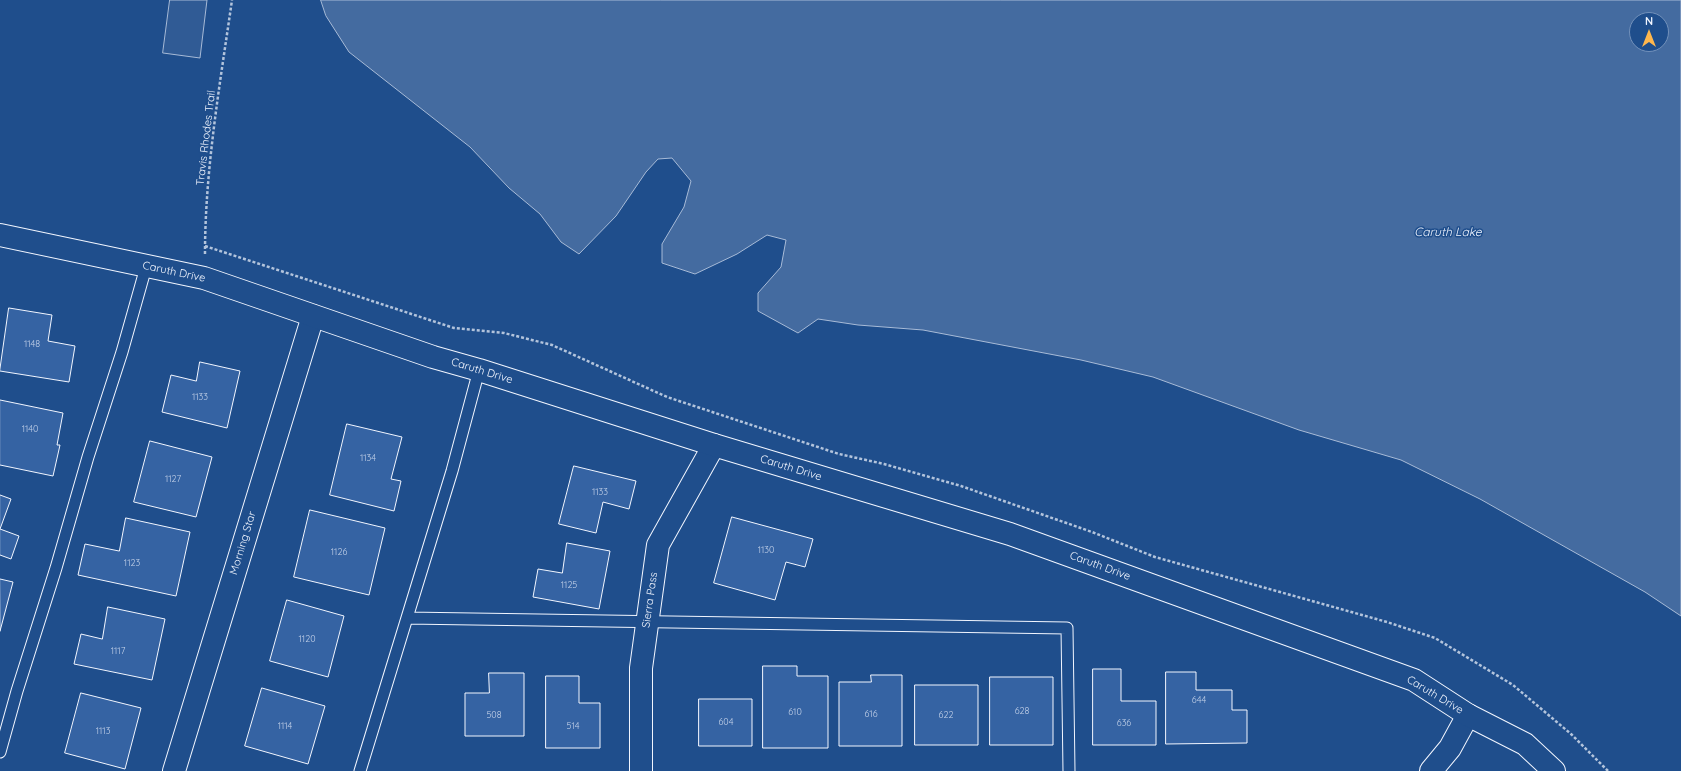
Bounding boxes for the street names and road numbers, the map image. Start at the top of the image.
street label: Travis Rhodes Trail [194,90,218,186]
street label: Caruth Drive [141,259,207,285]
street label: Caruth Drive [450,355,514,387]
street label: Caruth Drive [759,452,823,484]
street label: Morning Star [227,510,259,576]
street label: Caruth Drive [1068,549,1132,583]
street label: Sierra Pass [640,571,660,629]
street label: Caruth Drive [1404,673,1466,717]

